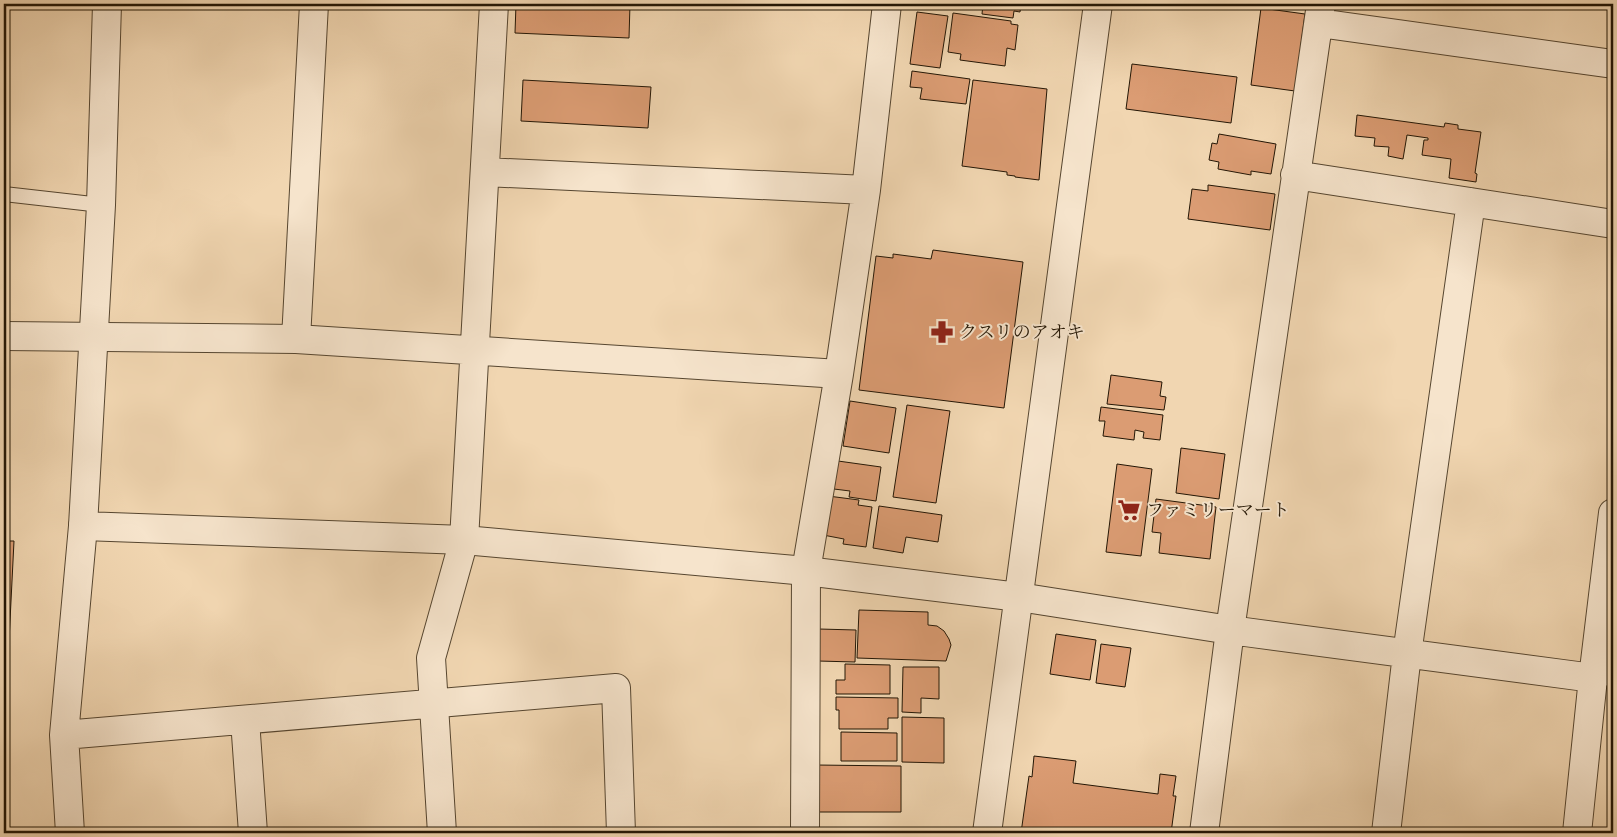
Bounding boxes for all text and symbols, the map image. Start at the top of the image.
pharmacy icon: クスリのアオキ [929,319,955,345]
place label: クスリのアオキ [959,320,1085,345]
supermarket icon: ファミリーマート [1116,497,1142,523]
place label: ファミリーマート [1146,498,1290,523]

